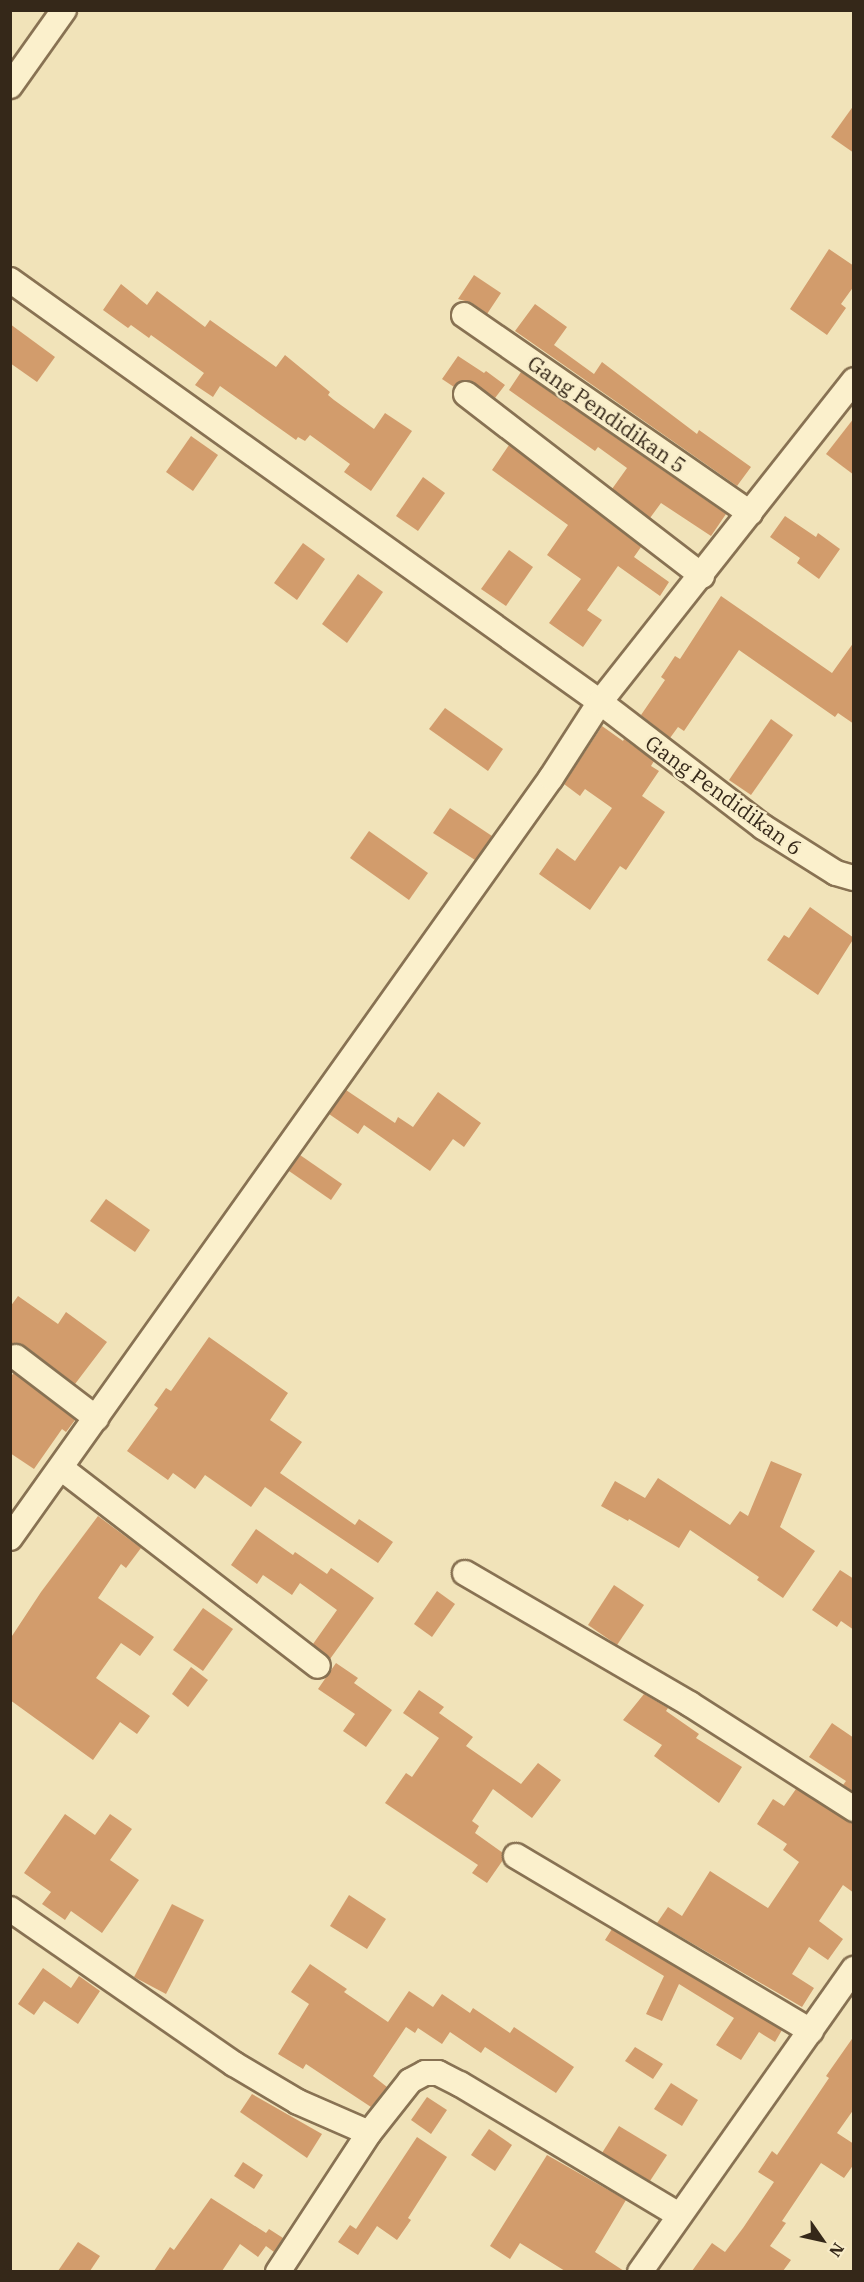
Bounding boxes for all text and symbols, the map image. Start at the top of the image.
street label: Gang Pendidikan 5 [523,350,691,478]
street label: Gang Pendidikan 6 [641,730,807,860]
north arrow [792,2210,852,2270]
text: N [825,2239,849,2261]

